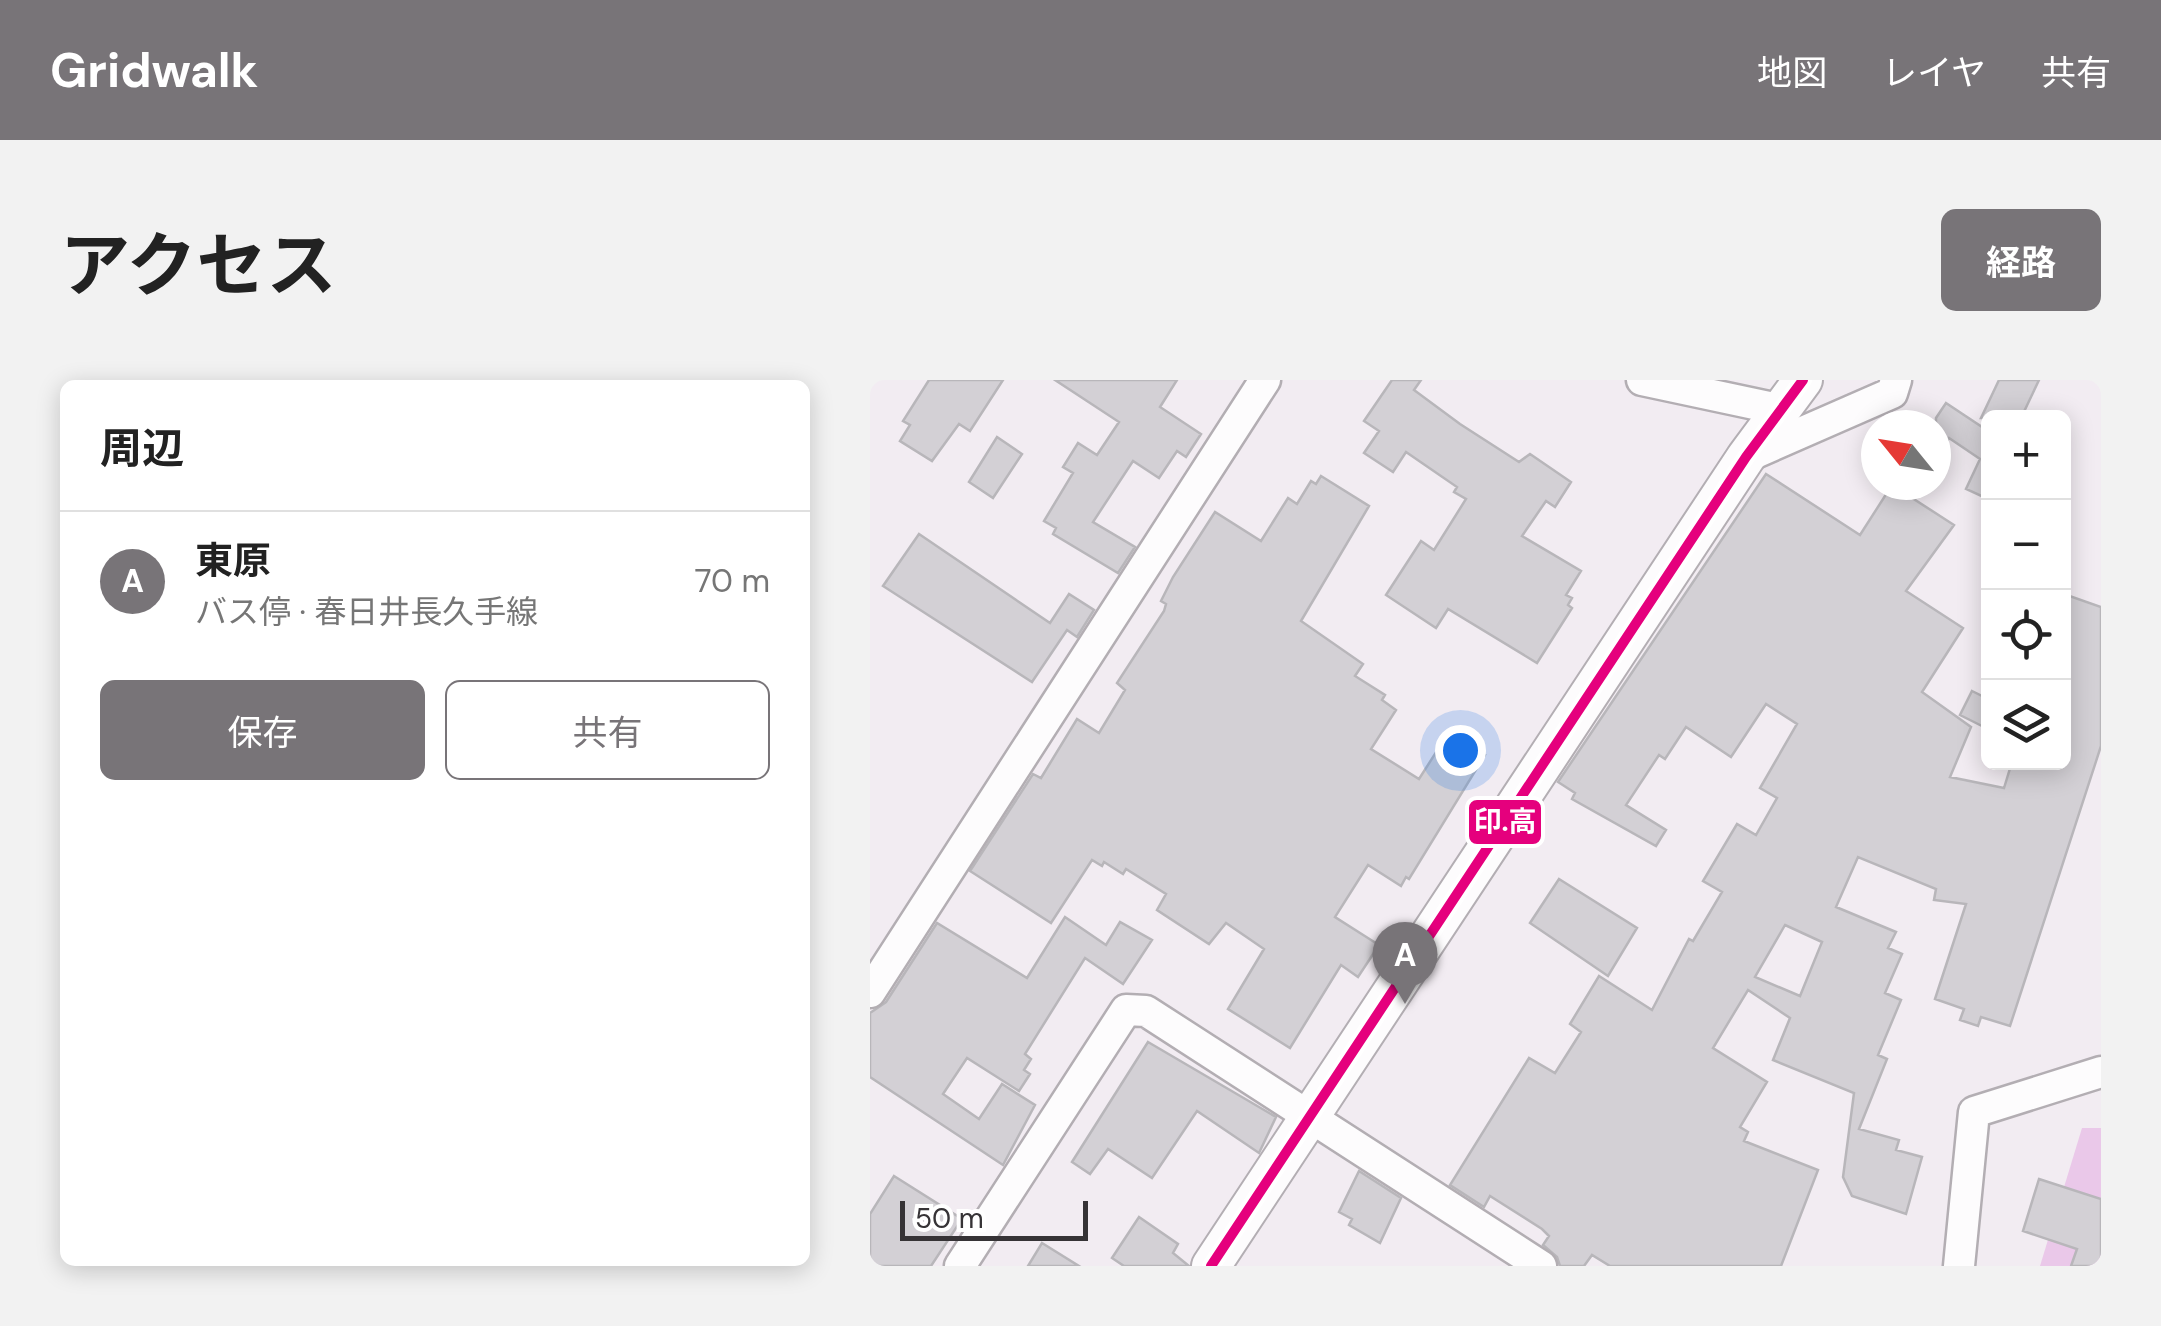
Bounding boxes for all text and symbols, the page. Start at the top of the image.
text: Gridwalk [50,39,258,102]
text: 地図 [1757,50,1827,96]
text: レイヤ [1882,50,1986,96]
text: 共有 [2041,50,2111,96]
button: 経路 [1941,209,2101,311]
text: アクセス [60,221,337,312]
north arrow [1861,410,1951,500]
map controls [1981,410,2071,770]
button: + [1981,410,2071,500]
text: 周辺 [100,421,184,476]
button: − [1981,500,2071,590]
text: 東原 [195,536,271,586]
text: A [121,560,144,602]
text: 70 m [694,560,770,602]
button: locate [1981,590,2071,680]
text: バス停 · 春日井長久手線 [195,591,538,633]
button: 保存 [100,680,425,780]
button: 共有 [445,680,770,780]
button: layers [1981,680,2071,770]
your location [1435,725,1486,776]
line badge: 印.高 [1467,798,1543,846]
text: 印.高 [1473,803,1537,840]
pin: A [1372,922,1438,1004]
scale bar [900,1196,1088,1240]
text: 50 m [915,1200,984,1237]

